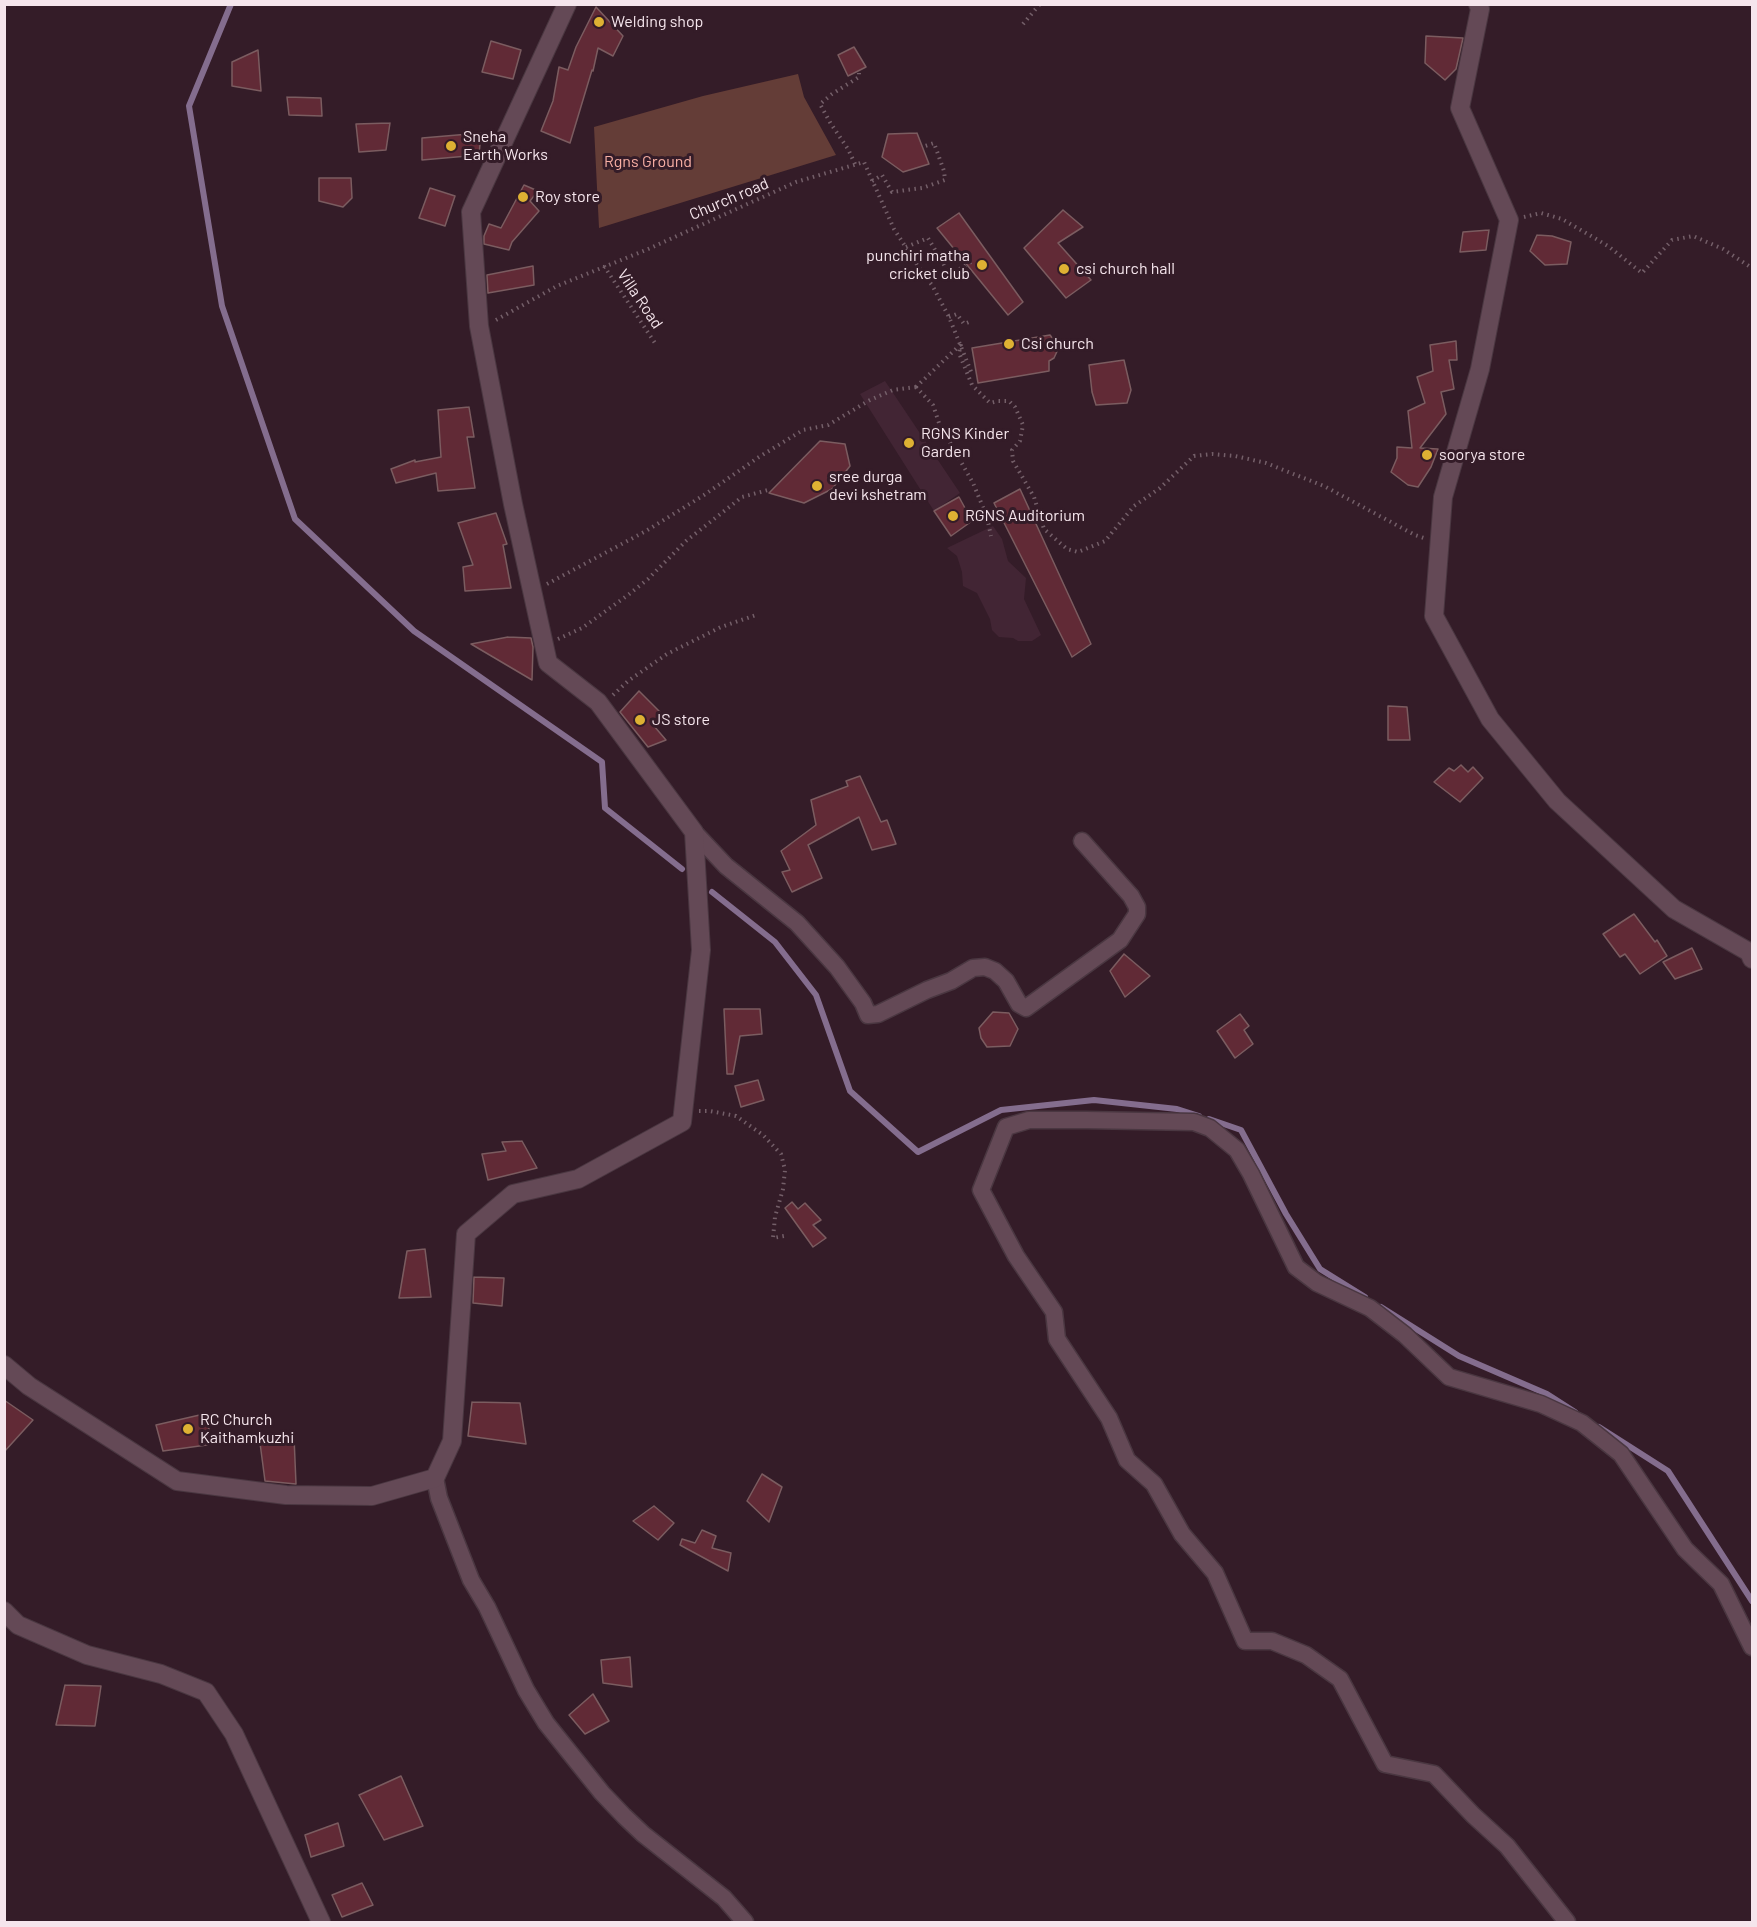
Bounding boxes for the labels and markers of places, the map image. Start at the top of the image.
place label: Welding shop [611,12,703,32]
marker: Welding shop [592,15,606,29]
place label: Sneha Earth Works [463,127,548,165]
marker: Sneha Earth Works [444,139,458,153]
place label: Roy store [535,187,600,207]
marker: Roy store [516,190,530,204]
place label: punchiri matha cricket club [866,246,970,284]
marker: punchiri matha cricket club [975,258,989,272]
place label: csi church hall [1076,259,1175,279]
marker: csi church hall [1057,262,1071,276]
place label: Csi church [1021,334,1094,354]
marker: Csi church [1002,337,1016,351]
place label: RGNS Kinder Garden [921,424,1009,462]
marker: RGNS Kinder Garden [902,436,916,450]
place label: soorya store [1439,445,1525,465]
marker: soorya store [1420,448,1434,462]
place label: sree durga devi kshetram [829,467,927,505]
marker: sree durga devi kshetram [810,479,824,493]
place label: RGNS Auditorium [965,506,1085,526]
marker: RGNS Auditorium [946,509,960,523]
place label: JS store [652,710,710,730]
marker: JS store [633,713,647,727]
place label: RC Church Kaithamkuzhi [200,1410,294,1448]
marker: RC Church Kaithamkuzhi [181,1422,195,1436]

